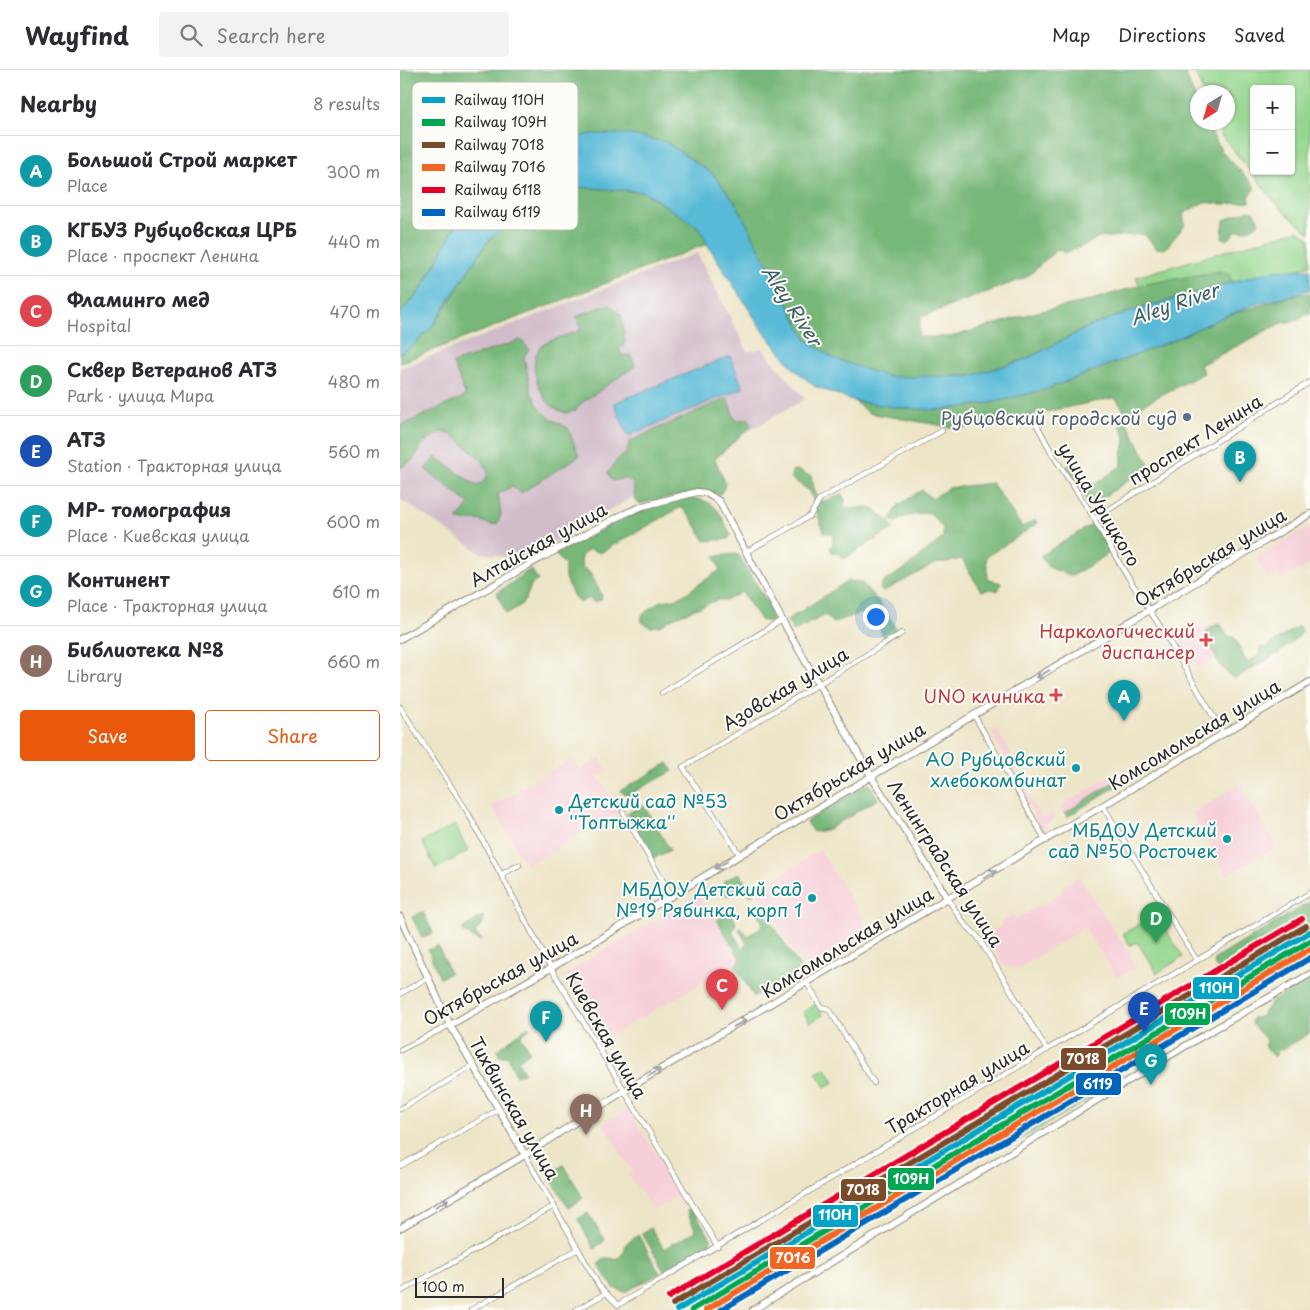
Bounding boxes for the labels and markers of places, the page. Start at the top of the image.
place label: Рубцовский городской суд [941,404,1177,431]
marker: Рубцовский городской суд [1181,411,1193,423]
pin: B [1224,441,1256,482]
place label: Наркологический диспансер [1040,617,1195,665]
marker: Наркологический диспансер [1199,633,1213,647]
pin: A [1108,680,1140,721]
place label: UNO клиника [923,682,1046,709]
marker: UNO клиника [1049,688,1063,702]
place label: АО Рубцовский хлебокомбинат [925,745,1067,793]
marker: АО Рубцовский хлебокомбинат [1070,762,1082,774]
place label: Детский сад №53 ''Топтыжка'' [568,787,728,835]
marker: Детский сад №53 ''Топтыжка'' [553,804,565,816]
place label: МБДОУ Детский сад №50 Росточек [1048,816,1217,864]
marker: МБДОУ Детский сад №50 Росточек [1221,833,1233,845]
place label: МБДОУ Детский сад №19 Рябинка, корп 1 [616,875,802,923]
marker: МБДОУ Детский сад №19 Рябинка, корп 1 [806,892,818,904]
pin: D [1140,902,1172,943]
pin: C [706,969,738,1010]
pin: E [1128,992,1160,1033]
pin: F [530,1001,562,1042]
pin: G [1135,1044,1167,1085]
pin: H [570,1094,602,1135]

